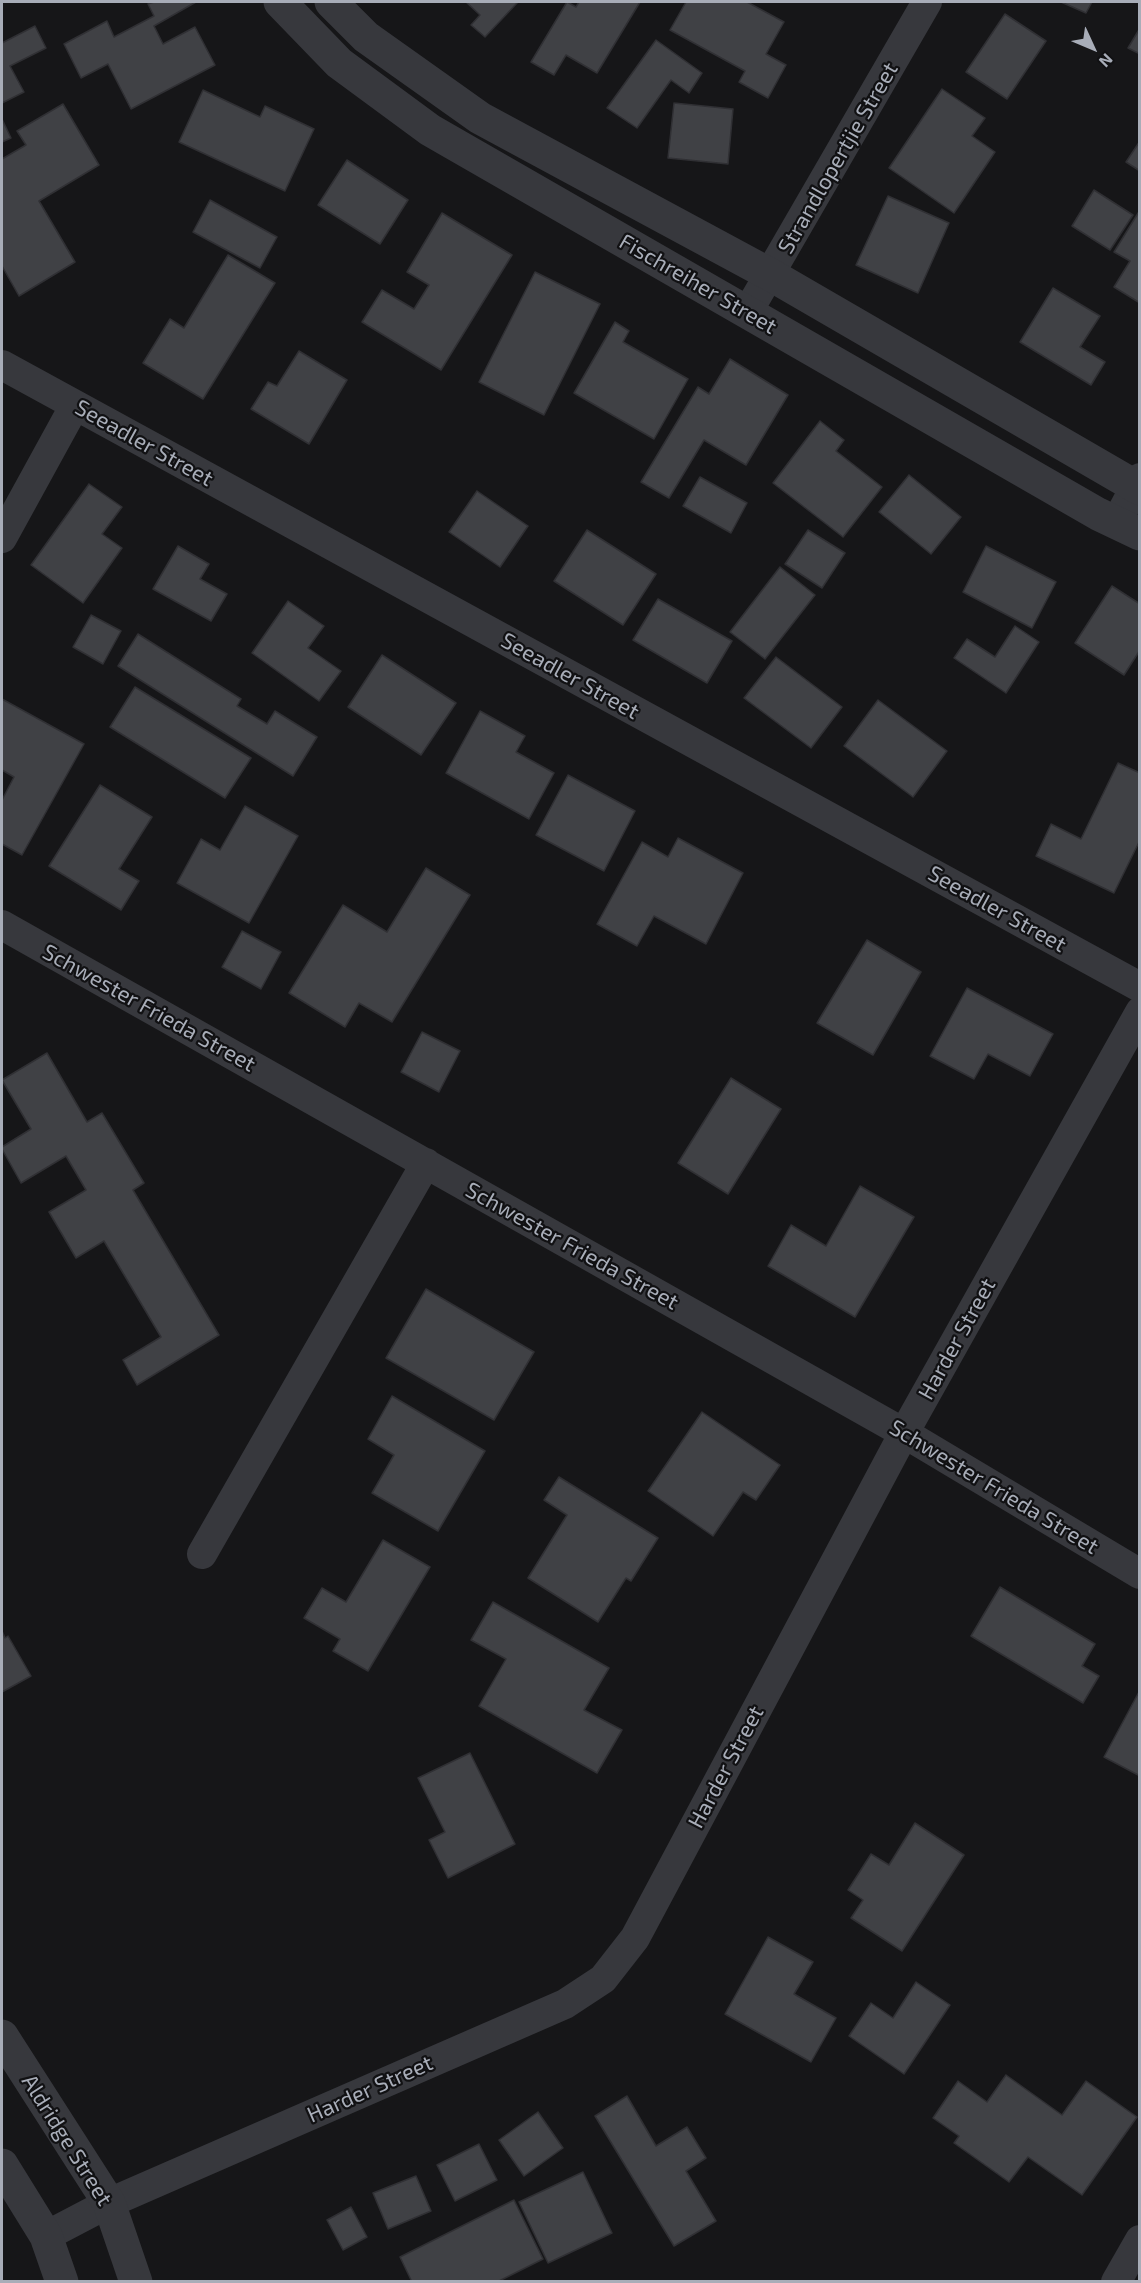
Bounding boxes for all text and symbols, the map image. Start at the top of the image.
north arrow [1063,18,1123,78]
text: N [1095,50,1117,72]
street label: Strandlopertjie Street [772,58,904,258]
street label: Fischreiher Street [615,228,781,340]
street label: Seeadler Street [70,394,218,492]
street label: Seeadler Street [496,627,644,725]
street label: Seeadler Street [923,860,1071,958]
street label: Schwester Frieda Street [38,938,260,1078]
street label: Schwester Frieda Street [461,1176,683,1316]
street label: Harder Street [913,1274,1001,1404]
street label: Schwester Frieda Street [885,1414,1103,1560]
street label: Harder Street [683,1701,769,1833]
street label: Harder Street [303,2050,437,2128]
street label: Aldridge Street [16,2070,118,2210]

